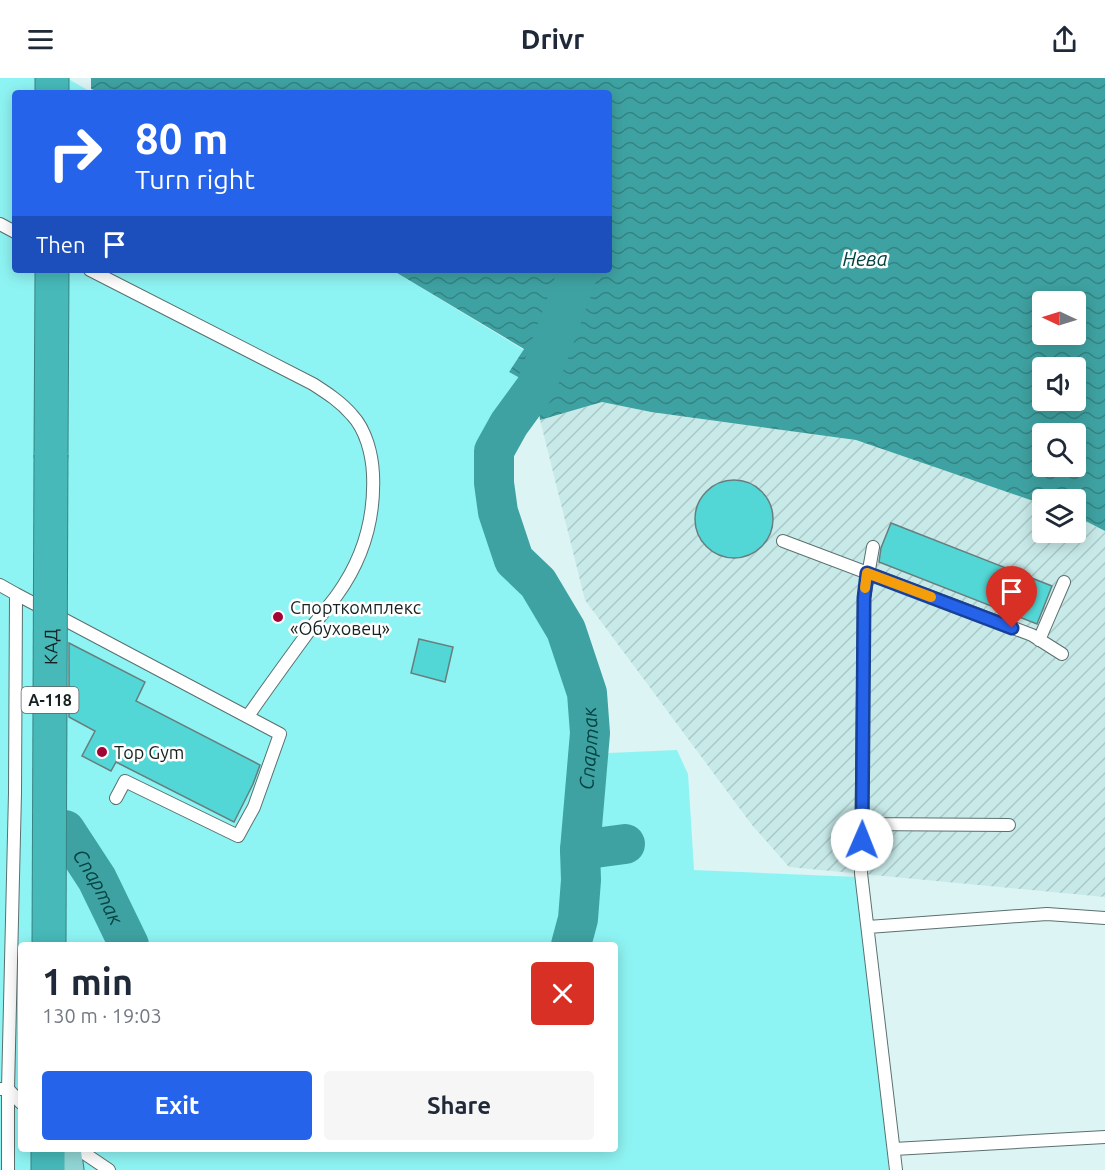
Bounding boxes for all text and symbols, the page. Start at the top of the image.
icon: menu [24,23,57,56]
icon: share [1048,23,1081,56]
text: Drivr [521,24,584,54]
icon: right [36,114,114,192]
text: 80 m [135,115,229,162]
text: Turn right [135,164,255,194]
icon: arrive [98,228,131,261]
text: Then [36,232,86,257]
water label: Нева [843,247,888,270]
north arrow [1032,291,1086,345]
map controls [1032,291,1086,543]
button: sound [1032,357,1086,411]
button: search [1032,423,1086,477]
button: layers [1032,489,1086,543]
pin [986,566,1037,628]
icon: arrive [995,575,1028,608]
place label: Спорткомплекс «Обуховец» [290,597,421,638]
marker: Спорткомплекс «Обуховец» [271,610,285,624]
street label: КАД [40,629,60,665]
road number: А-118 [22,687,78,713]
water label: Спартак [574,706,602,791]
place label: Top Gym [114,742,184,762]
marker: Top Gym [95,745,109,759]
position arrow [830,808,894,872]
water label: Спартак [69,844,129,929]
text: 1 min [42,961,133,1002]
button: close [531,962,594,1025]
text: 130 m · 19:03 [42,1004,162,1027]
button: Exit [42,1071,312,1140]
button: Share [324,1071,594,1140]

